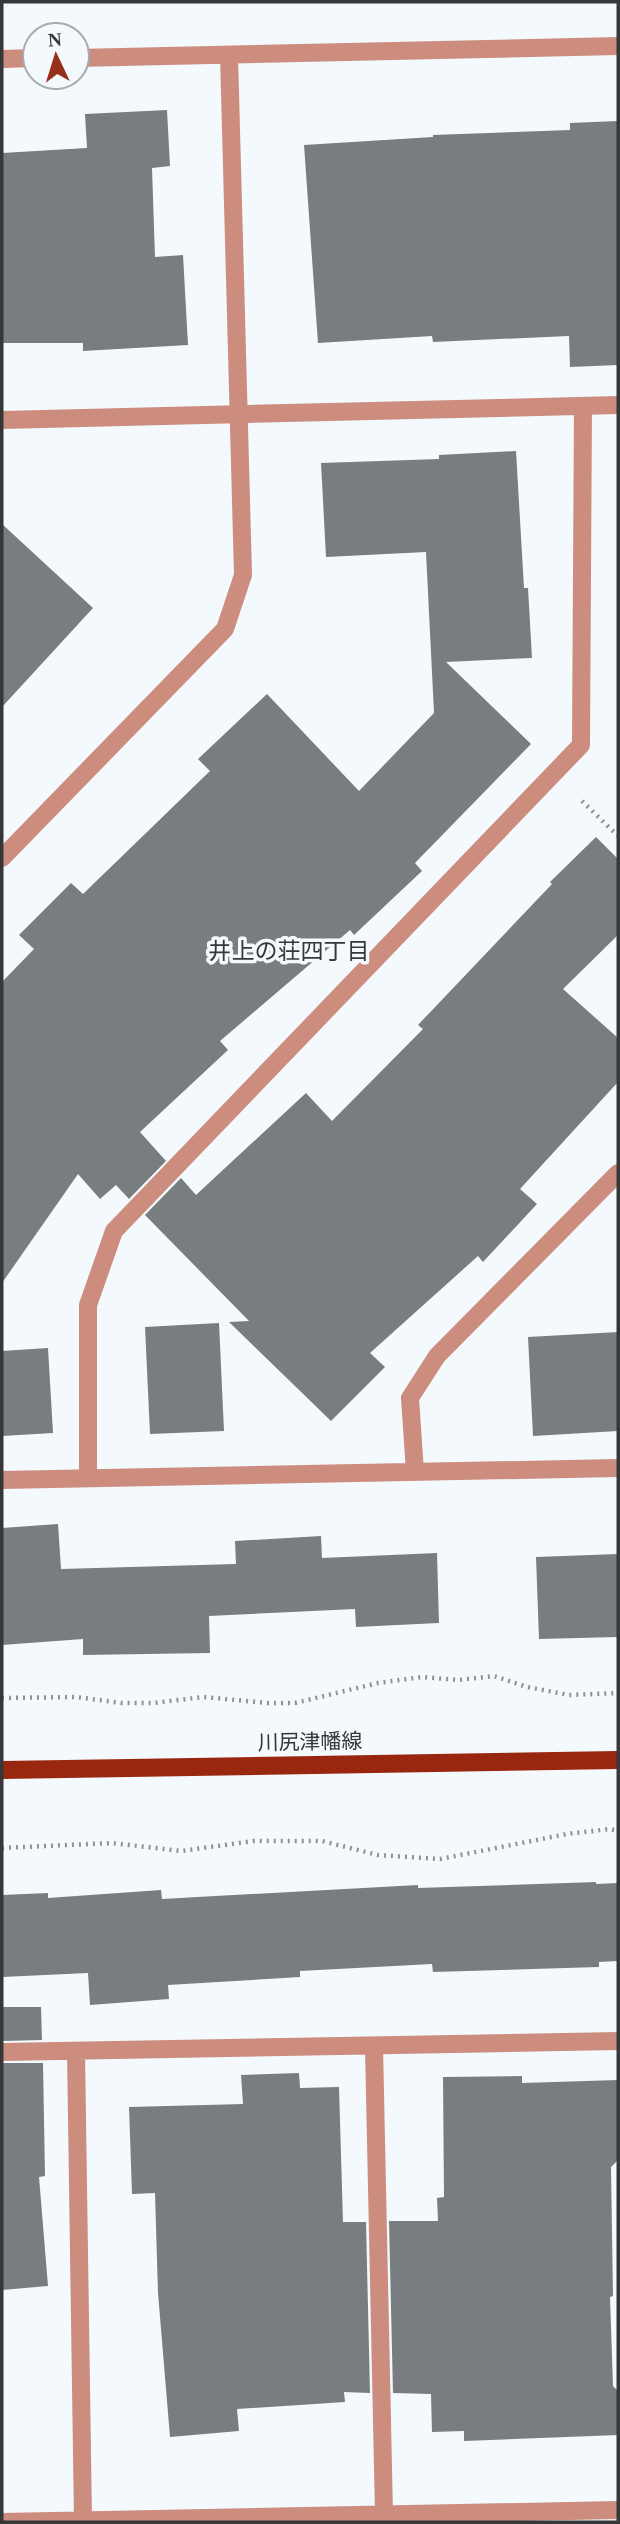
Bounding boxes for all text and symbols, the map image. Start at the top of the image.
north arrow [21,21,91,91]
text: N [47,29,63,50]
district label: 井上の荘四丁目 [209,939,370,964]
street label: 川尻津幡線 [257,1729,363,1755]

